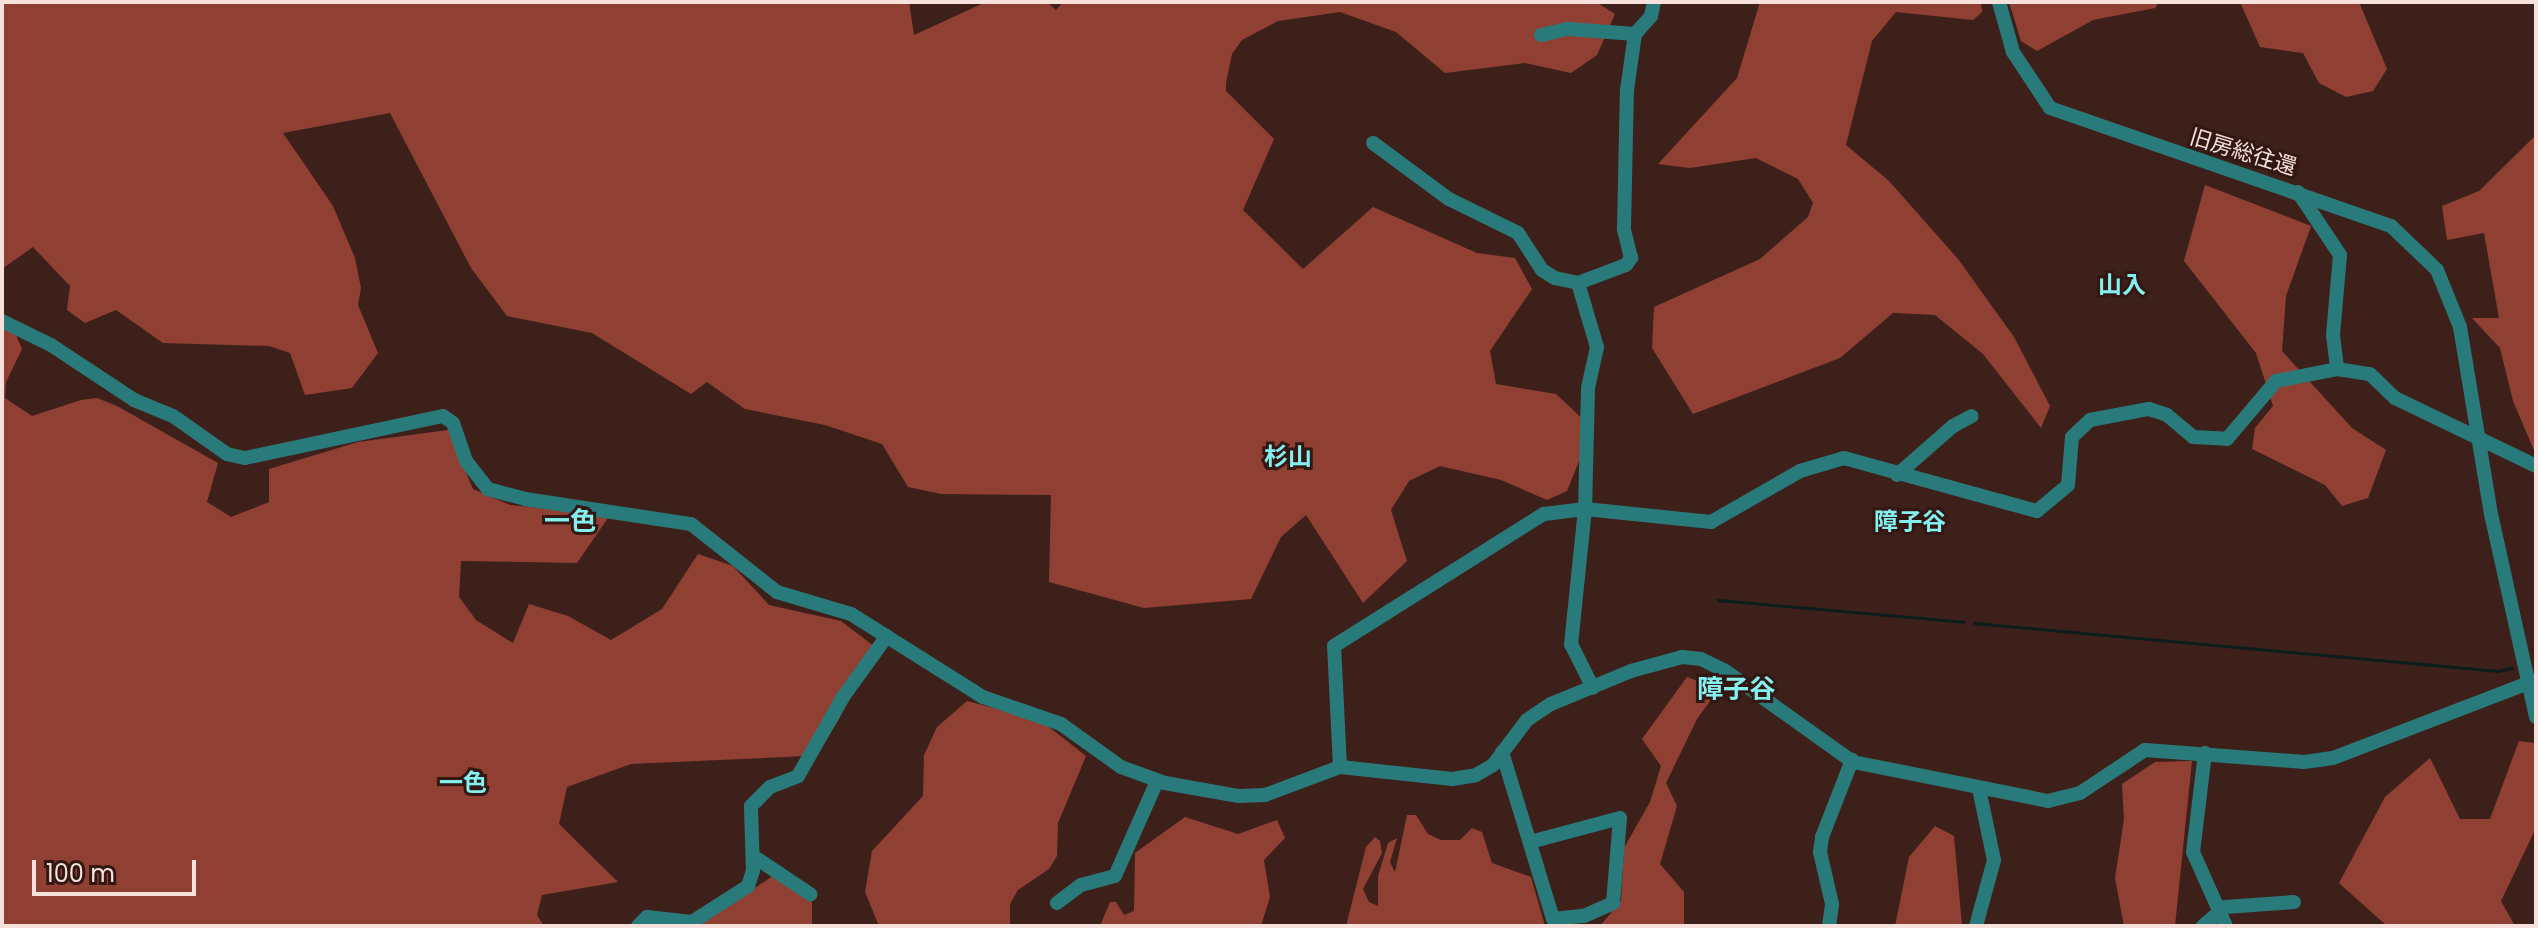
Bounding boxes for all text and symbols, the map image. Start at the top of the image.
street label: 旧房総往還 [2187,123,2299,181]
district label: 山入 [2098,271,2146,299]
district label: 杉山 [1264,443,1312,471]
district label: 一色 [544,506,596,538]
district label: 障子谷 [1874,508,1946,536]
district label: 障子谷 [1697,674,1775,706]
district label: 一色 [439,769,487,797]
scale bar [36,844,200,894]
text: 100 m [46,857,115,890]

